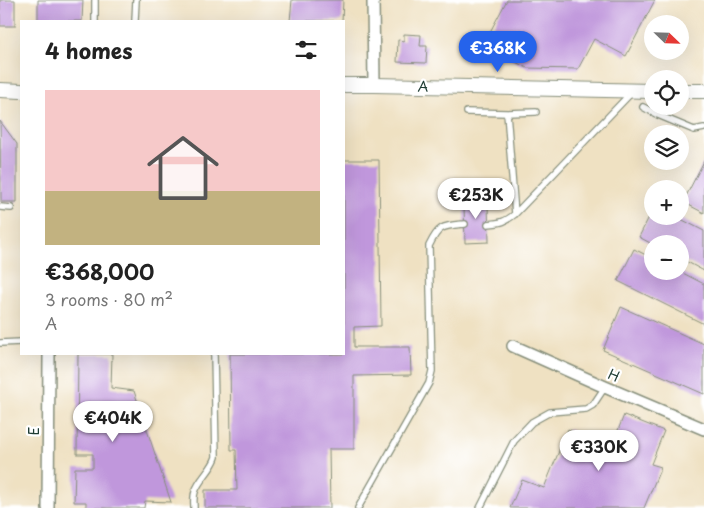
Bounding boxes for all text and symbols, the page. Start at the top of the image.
north arrow [644,15,689,60]
map controls [644,15,689,280]
pin: €368K [463,30,533,73]
text: 4 homes [45,34,132,66]
text: €368K [470,35,526,59]
icon: filters [292,36,320,64]
button: locate [644,70,689,115]
street label: Α [417,75,429,97]
icon: home [138,123,228,213]
button: layers [644,125,689,170]
pin: €253K [441,178,511,220]
button: + [644,180,689,225]
text: €253K [448,182,504,206]
button: − [644,235,689,280]
text: €368,000 [45,255,154,287]
text: 3 rooms · 80 m² [45,287,173,311]
text: Α [45,311,57,335]
street label: Η [605,363,623,387]
pin: €404K [78,400,148,443]
text: €404K [84,405,142,429]
street label: Ε [23,426,44,435]
pin: €330K [564,430,634,472]
text: €330K [571,434,627,458]

